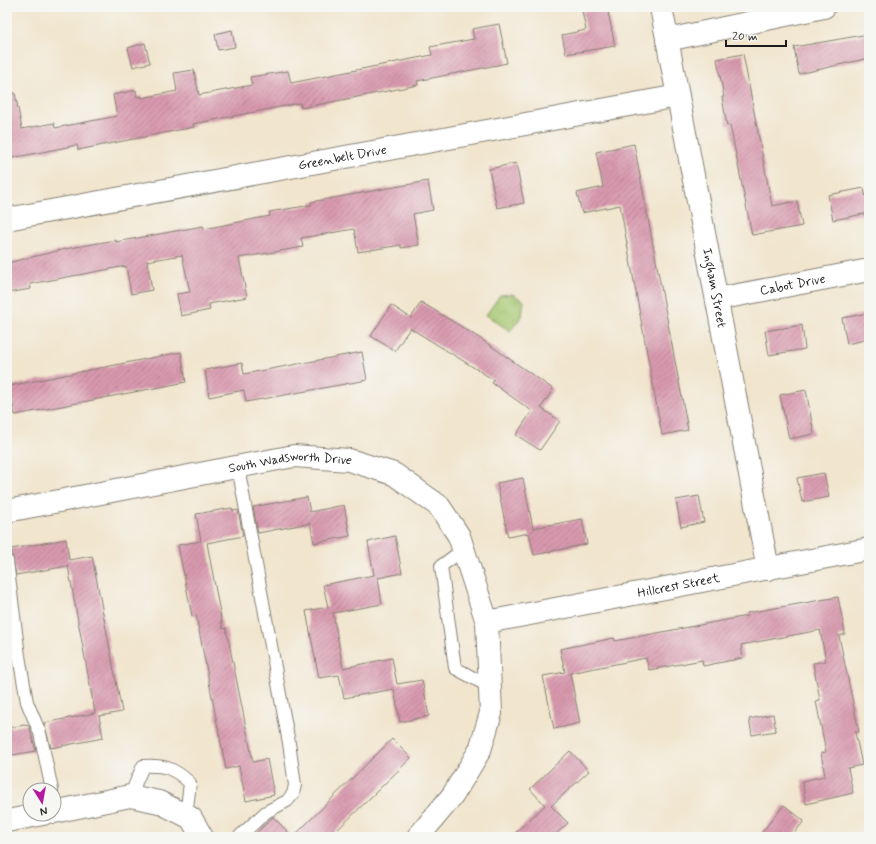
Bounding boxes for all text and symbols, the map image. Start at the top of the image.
scale bar [726,22,786,48]
text: 20 m [732,29,758,45]
street label: Greenbelt Drive [297,141,388,174]
street label: Ingham Street [699,247,730,329]
street label: Cabot Drive [758,270,827,299]
street label: South Wadsworth Drive [227,447,355,477]
street label: Hillcrest Street [636,569,721,602]
north arrow [22,782,62,822]
text: N [39,803,49,818]

